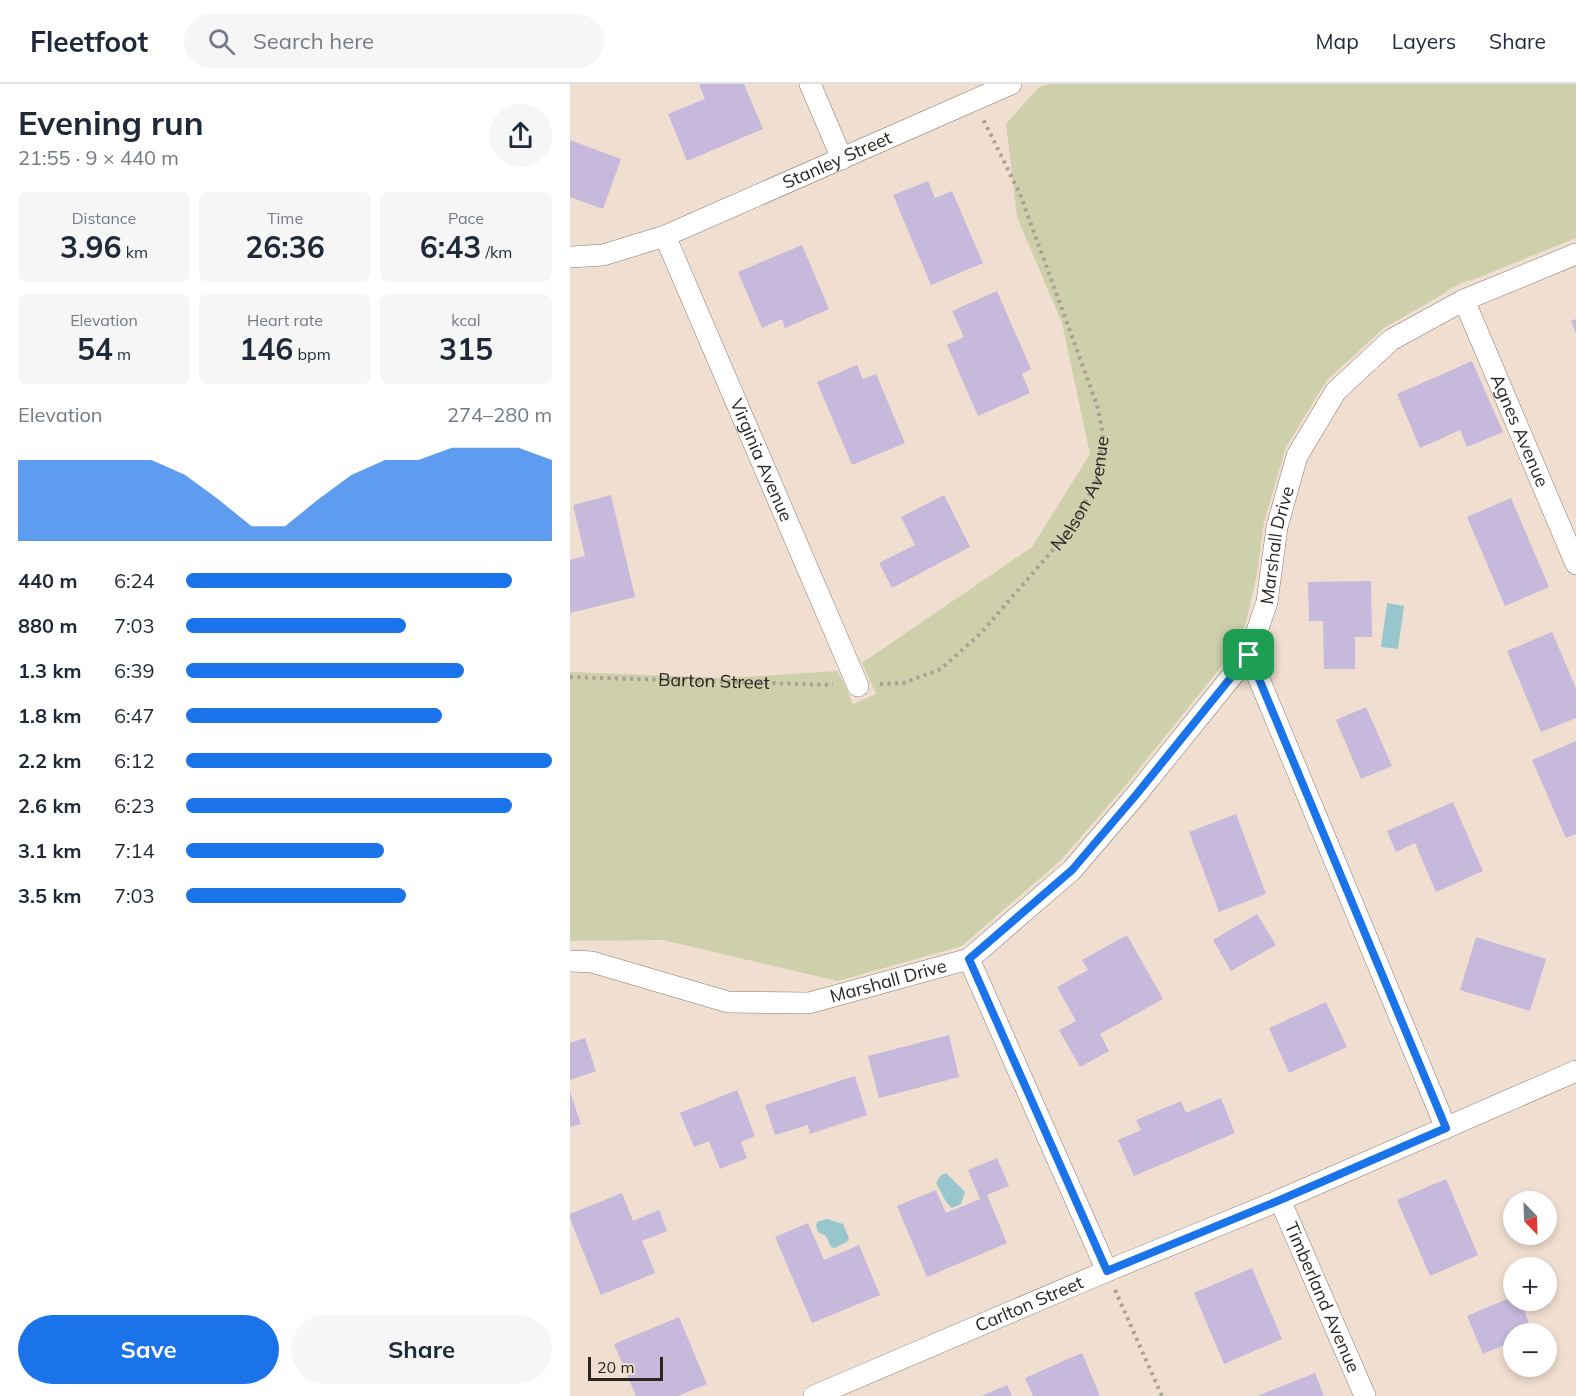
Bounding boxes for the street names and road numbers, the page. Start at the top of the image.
street label: Stanley Street [779,126,895,194]
street label: Agnes Avenue [1486,370,1554,491]
street label: Virginia Avenue [725,395,798,525]
street label: Nelson Avenue [1045,435,1114,555]
street label: Marshall Drive [1255,483,1299,606]
street label: Barton Street [658,668,770,694]
street label: Marshall Drive [827,954,949,1008]
street label: Timberland Avenue [1280,1218,1365,1376]
street label: Carlton Street [972,1271,1087,1337]

